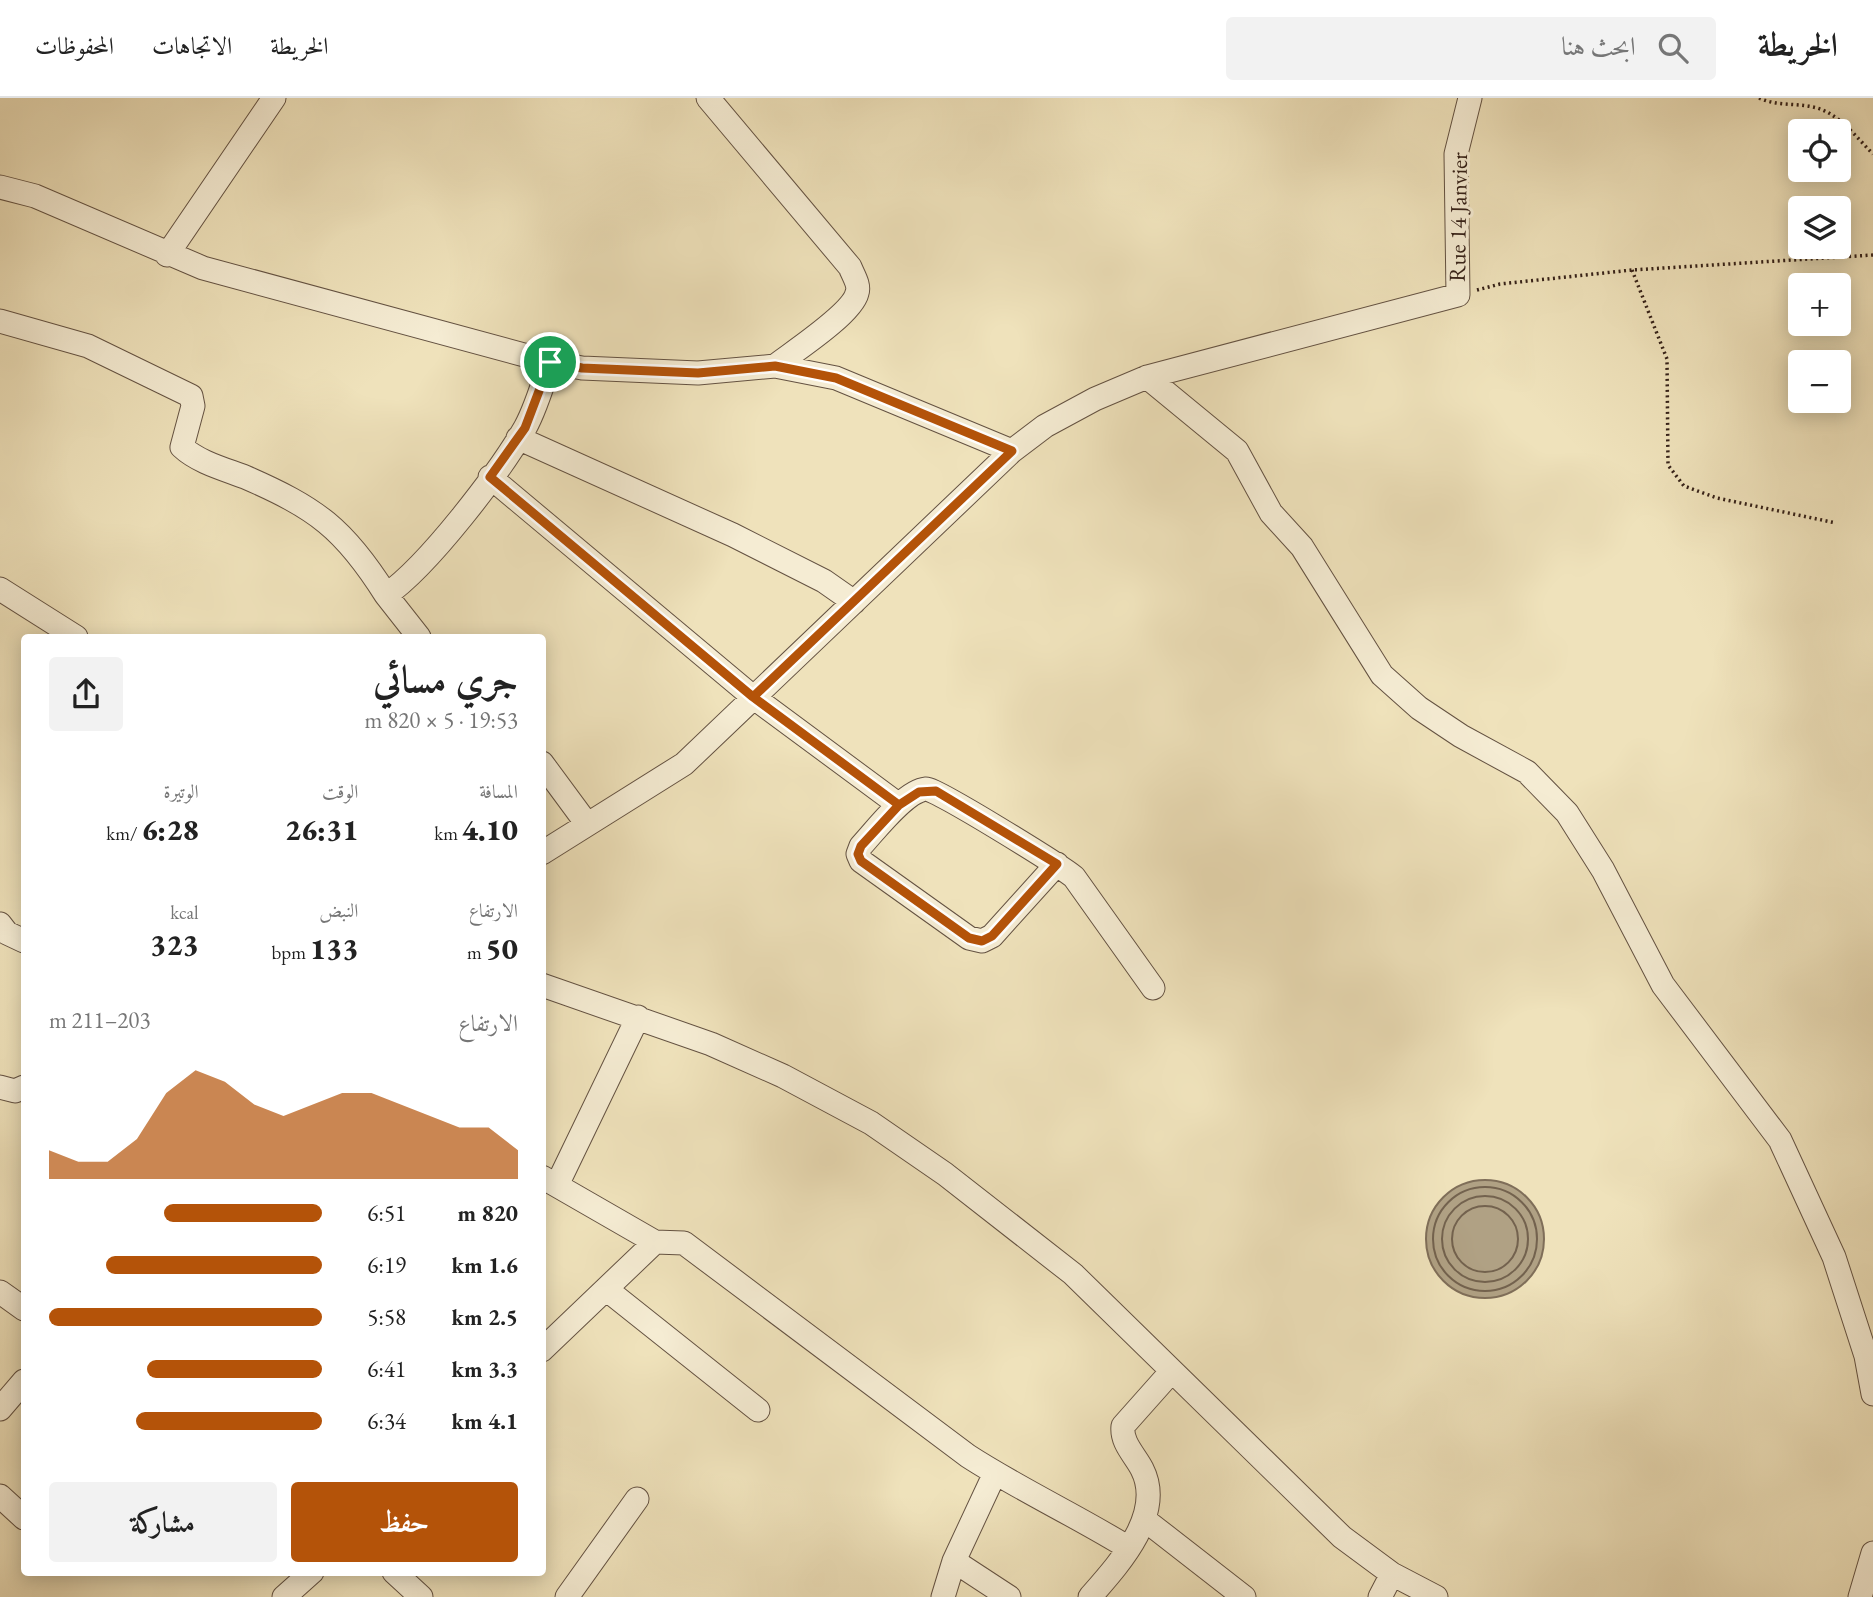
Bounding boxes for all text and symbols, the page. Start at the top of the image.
search box [1226,17,1716,80]
text: الخريطة [1758,23,1838,66]
text: ابحث هنا [1561,29,1636,63]
icon: search [1654,29,1692,67]
text: المحفوظات [35,30,114,61]
text: الاتجاهات [152,30,232,61]
text: الخريطة [270,30,329,61]
map controls [1788,119,1851,413]
button: locate [1788,119,1851,182]
street label: Rue 14 Janvier [1442,152,1474,282]
button: layers [1788,196,1851,259]
button: + [1788,273,1851,336]
pin [520,332,580,392]
icon: arrive [531,343,569,381]
button: − [1788,350,1851,413]
text: جري مسائي [373,654,518,703]
button: share [49,657,123,731]
text: 19:53 · 5 × 820 m [365,705,518,735]
text: الوتيرة [164,779,199,804]
text: الوقت [322,779,358,804]
text: المسافة [479,779,518,804]
text: 6:28 [141,810,199,849]
text: 26:31 [285,810,358,849]
text: 4.10 [462,810,518,849]
text: /km [106,821,141,846]
text: km [434,821,462,846]
text: النبض [319,898,358,923]
text: الارتفاع [469,898,518,923]
text: kcal [170,900,199,925]
text: 323 [150,925,199,964]
text: 133 [310,929,358,968]
text: 50 [486,929,518,968]
text: bpm [271,940,310,965]
text: m [467,940,486,965]
text: 203–211 m [49,1005,150,1035]
text: الارتفاع [458,1008,518,1038]
text: 6:51 [367,1198,406,1228]
text: 820 m [457,1198,518,1228]
text: 6:19 [367,1250,406,1280]
text: 1.6 km [451,1250,518,1280]
text: 5:58 [367,1302,406,1332]
text: 2.5 km [451,1302,518,1332]
text: 6:41 [367,1354,406,1384]
text: 3.3 km [451,1354,518,1384]
text: 6:34 [367,1406,406,1436]
text: 4.1 km [451,1406,518,1436]
button: مشاركة [49,1482,277,1562]
button: حفظ [291,1482,518,1562]

